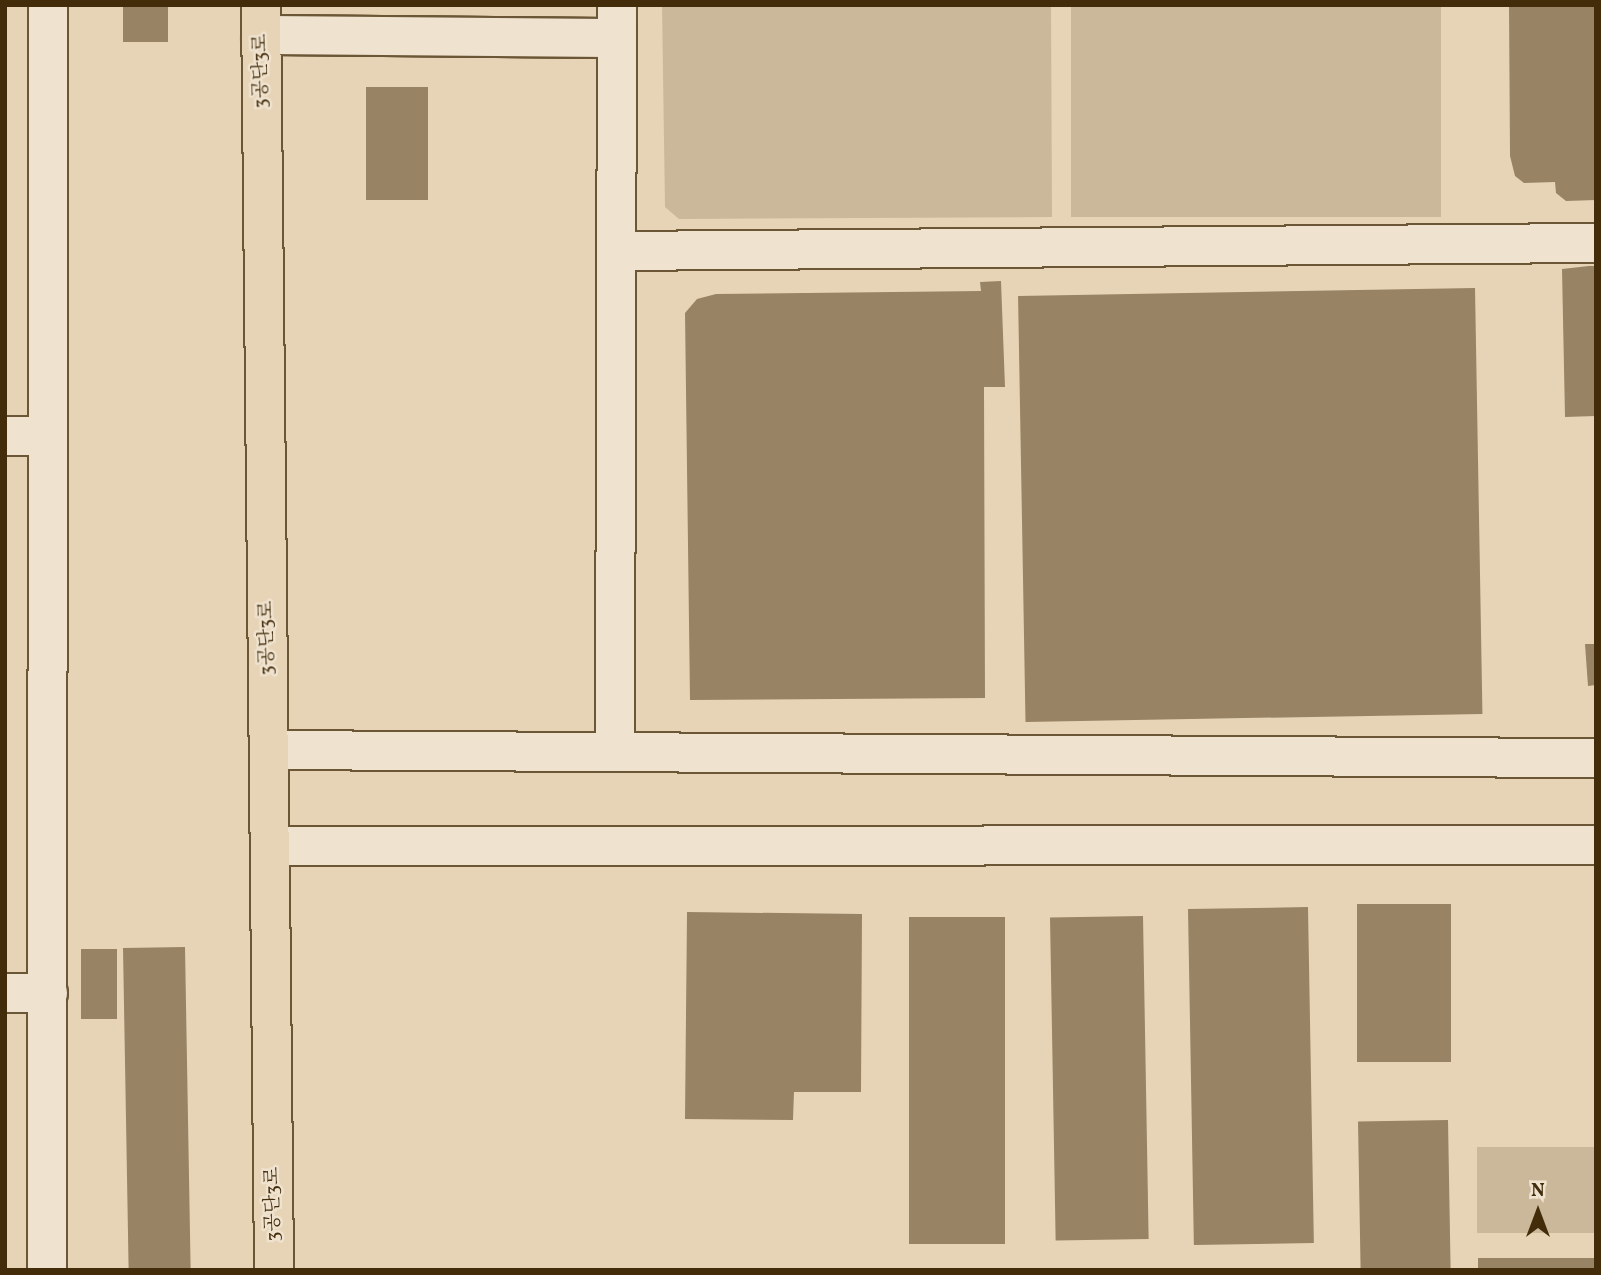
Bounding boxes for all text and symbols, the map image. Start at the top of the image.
street label: 3공단3로 [250,34,274,108]
street label: 3공단3로 [256,601,280,675]
street label: 3공단3로 [262,1167,286,1241]
north arrow [1503,1177,1573,1247]
text: N [1531,1178,1545,1204]

